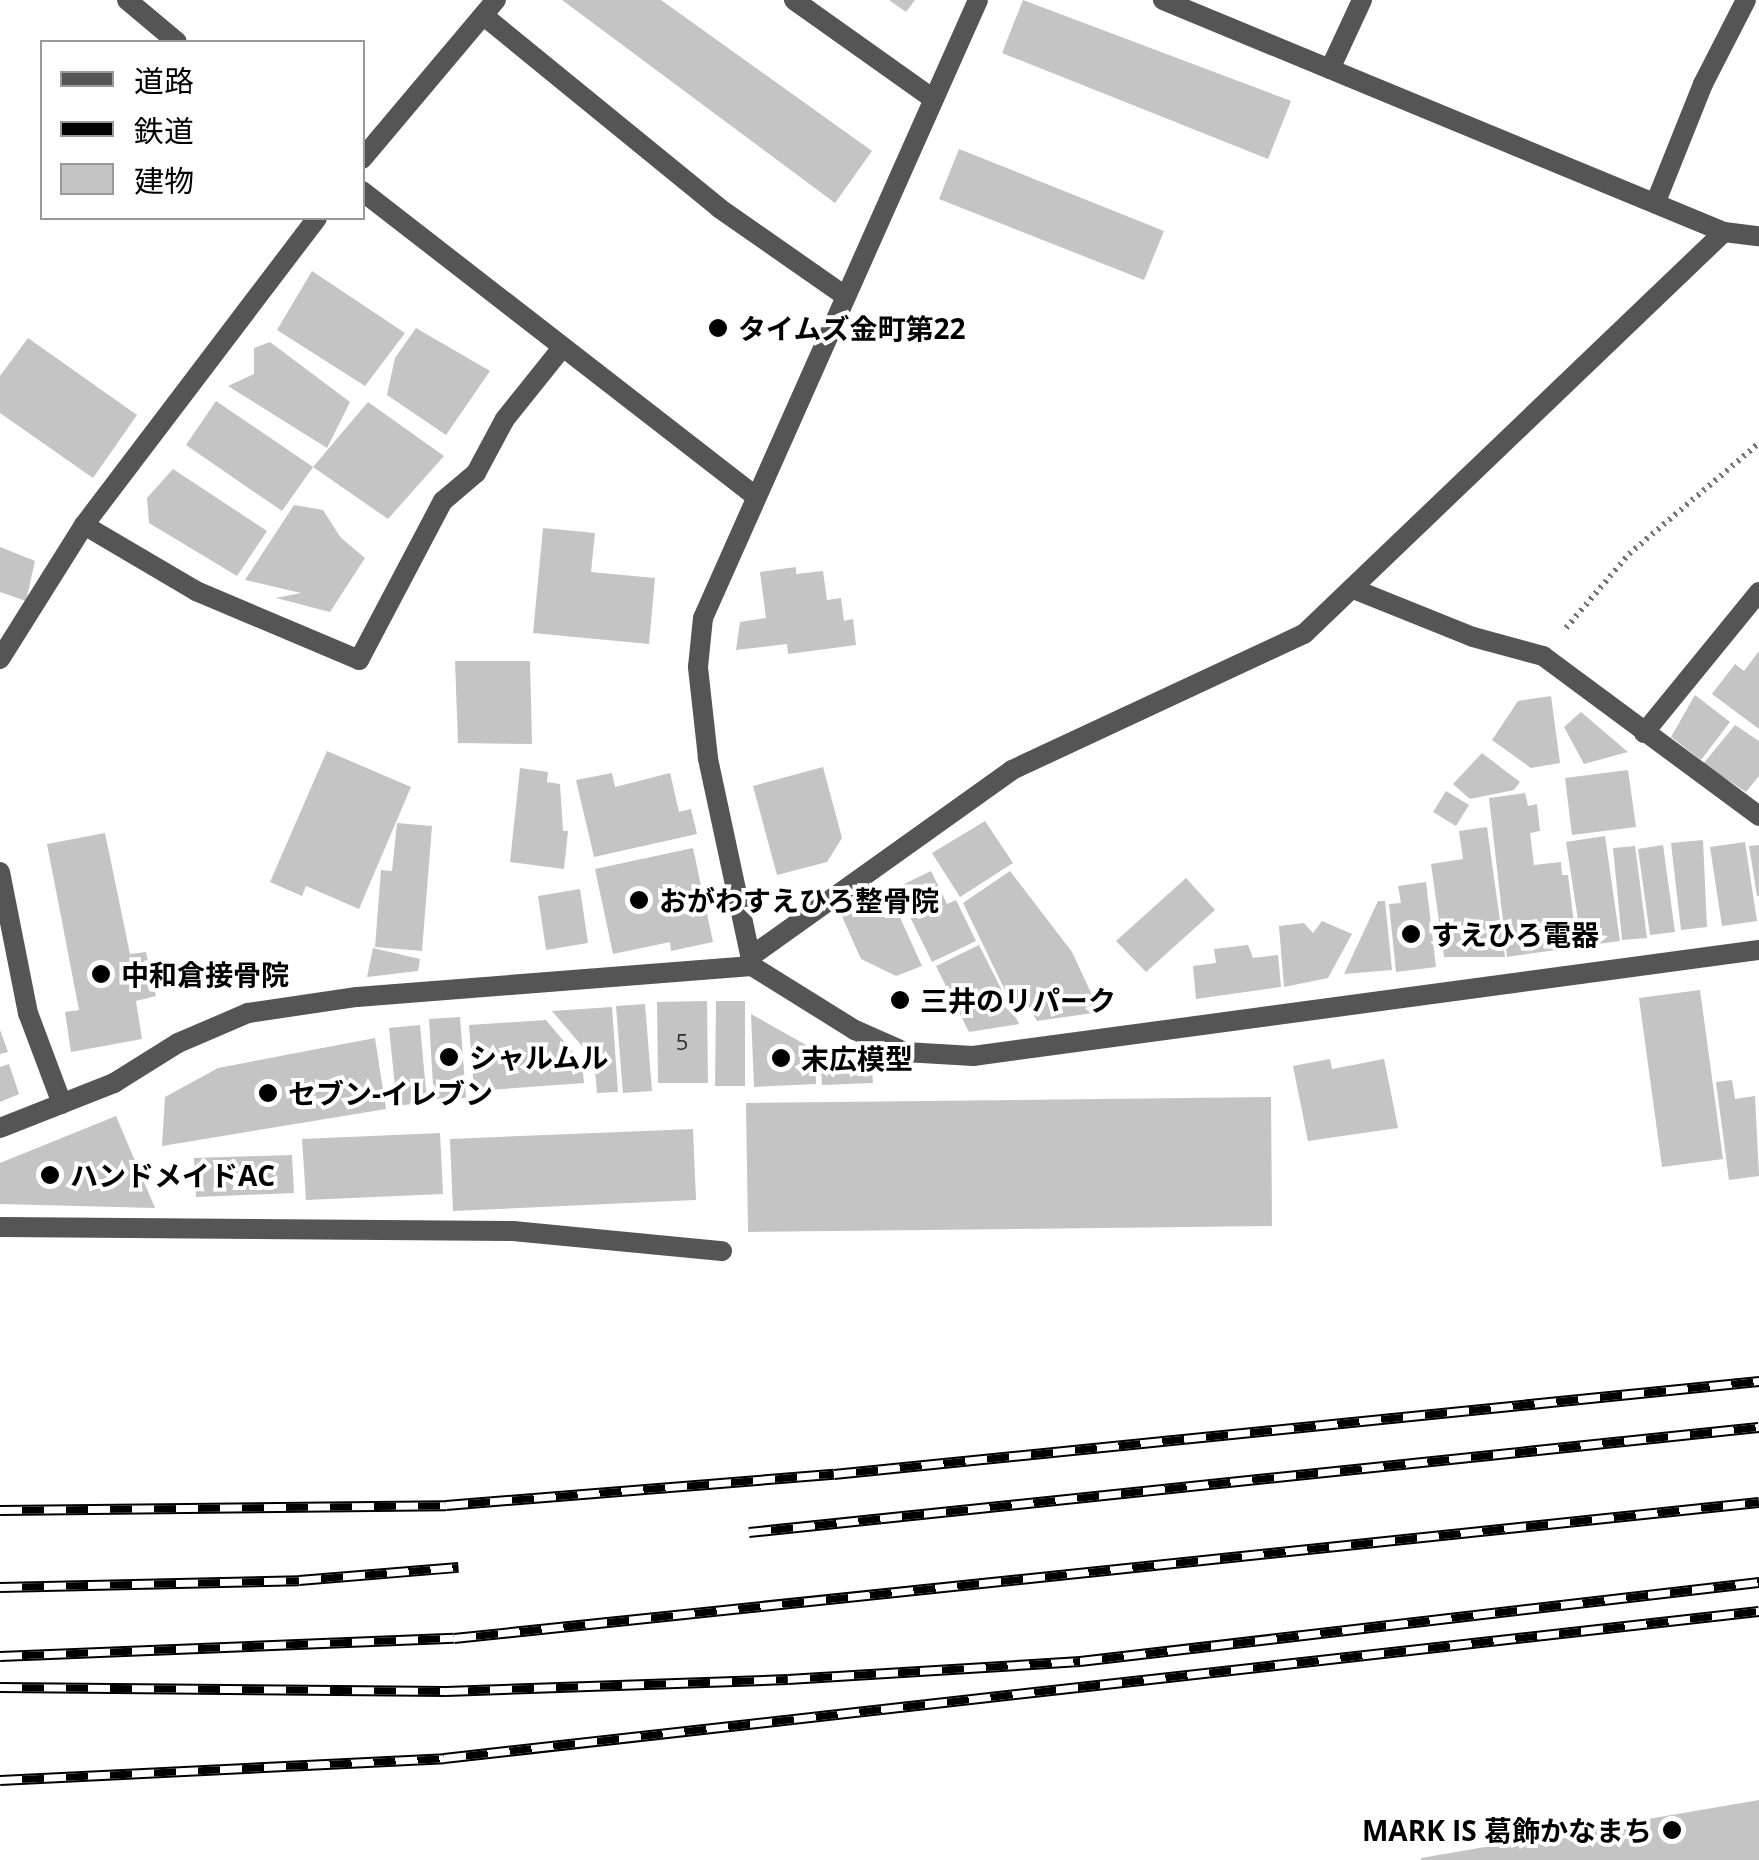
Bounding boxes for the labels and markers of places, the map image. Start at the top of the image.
place label: タイムズ金町第22 [738,311,966,345]
marker: タイムズ金町第22 [707,317,729,339]
place label: おがわすえひろ整骨院 [659,883,939,917]
marker: おがわすえひろ整骨院 [628,889,650,911]
place label: すえひろ電器 [1431,917,1599,951]
marker: すえひろ電器 [1400,923,1422,945]
place label: 中和倉接骨院 [121,957,289,991]
marker: 中和倉接骨院 [90,963,112,985]
place label: 三井のリパーク [920,983,1116,1017]
marker: 三井のリパーク [889,989,911,1011]
place label: シャルムル [469,1040,609,1074]
place label: 末広模型 [801,1041,913,1075]
marker: シャルムル [438,1046,460,1068]
marker: 末広模型 [770,1047,792,1069]
place label: セブン-イレブン [288,1076,493,1110]
marker: セブン-イレブン [257,1082,279,1104]
place label: ハンドメイドAC [70,1158,275,1192]
marker: ハンドメイドAC [39,1164,61,1186]
place label: MARK IS 葛飾かなまち [1362,1813,1652,1847]
marker: MARK IS 葛飾かなまち [1661,1819,1683,1841]

